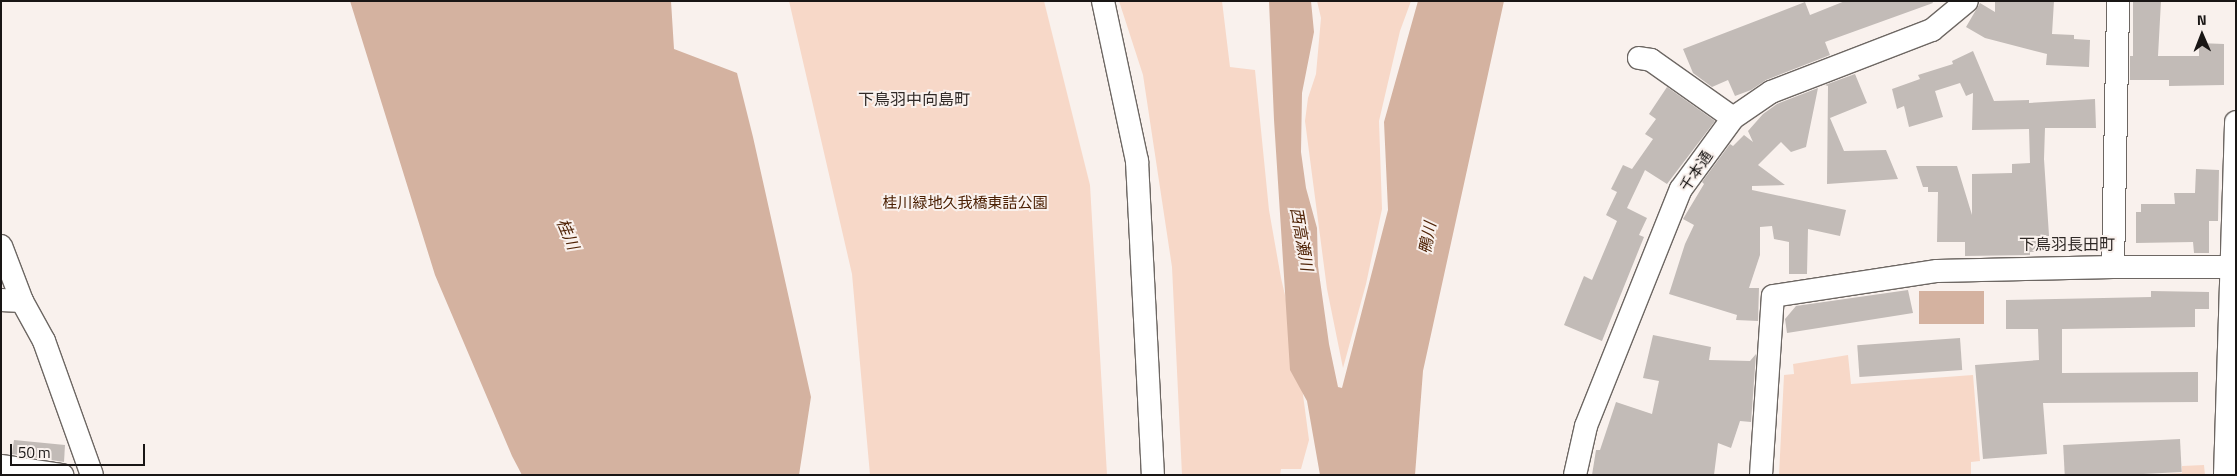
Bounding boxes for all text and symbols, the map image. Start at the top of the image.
text: N [2197,9,2207,30]
north arrow [2177,10,2227,60]
district label: 下鳥羽中向島町 [858,89,970,109]
street label: 千本通 [1676,147,1716,195]
park label: 桂川緑地久我橋東詰公園 [883,194,1047,212]
water label: 西高瀬川 [1287,206,1317,272]
water label: 桂川 [553,216,583,252]
water label: 鴨川 [1415,220,1439,256]
district label: 下鳥羽長田町 [2019,234,2115,254]
scale bar [12,434,148,466]
text: 50 m [18,441,51,464]

